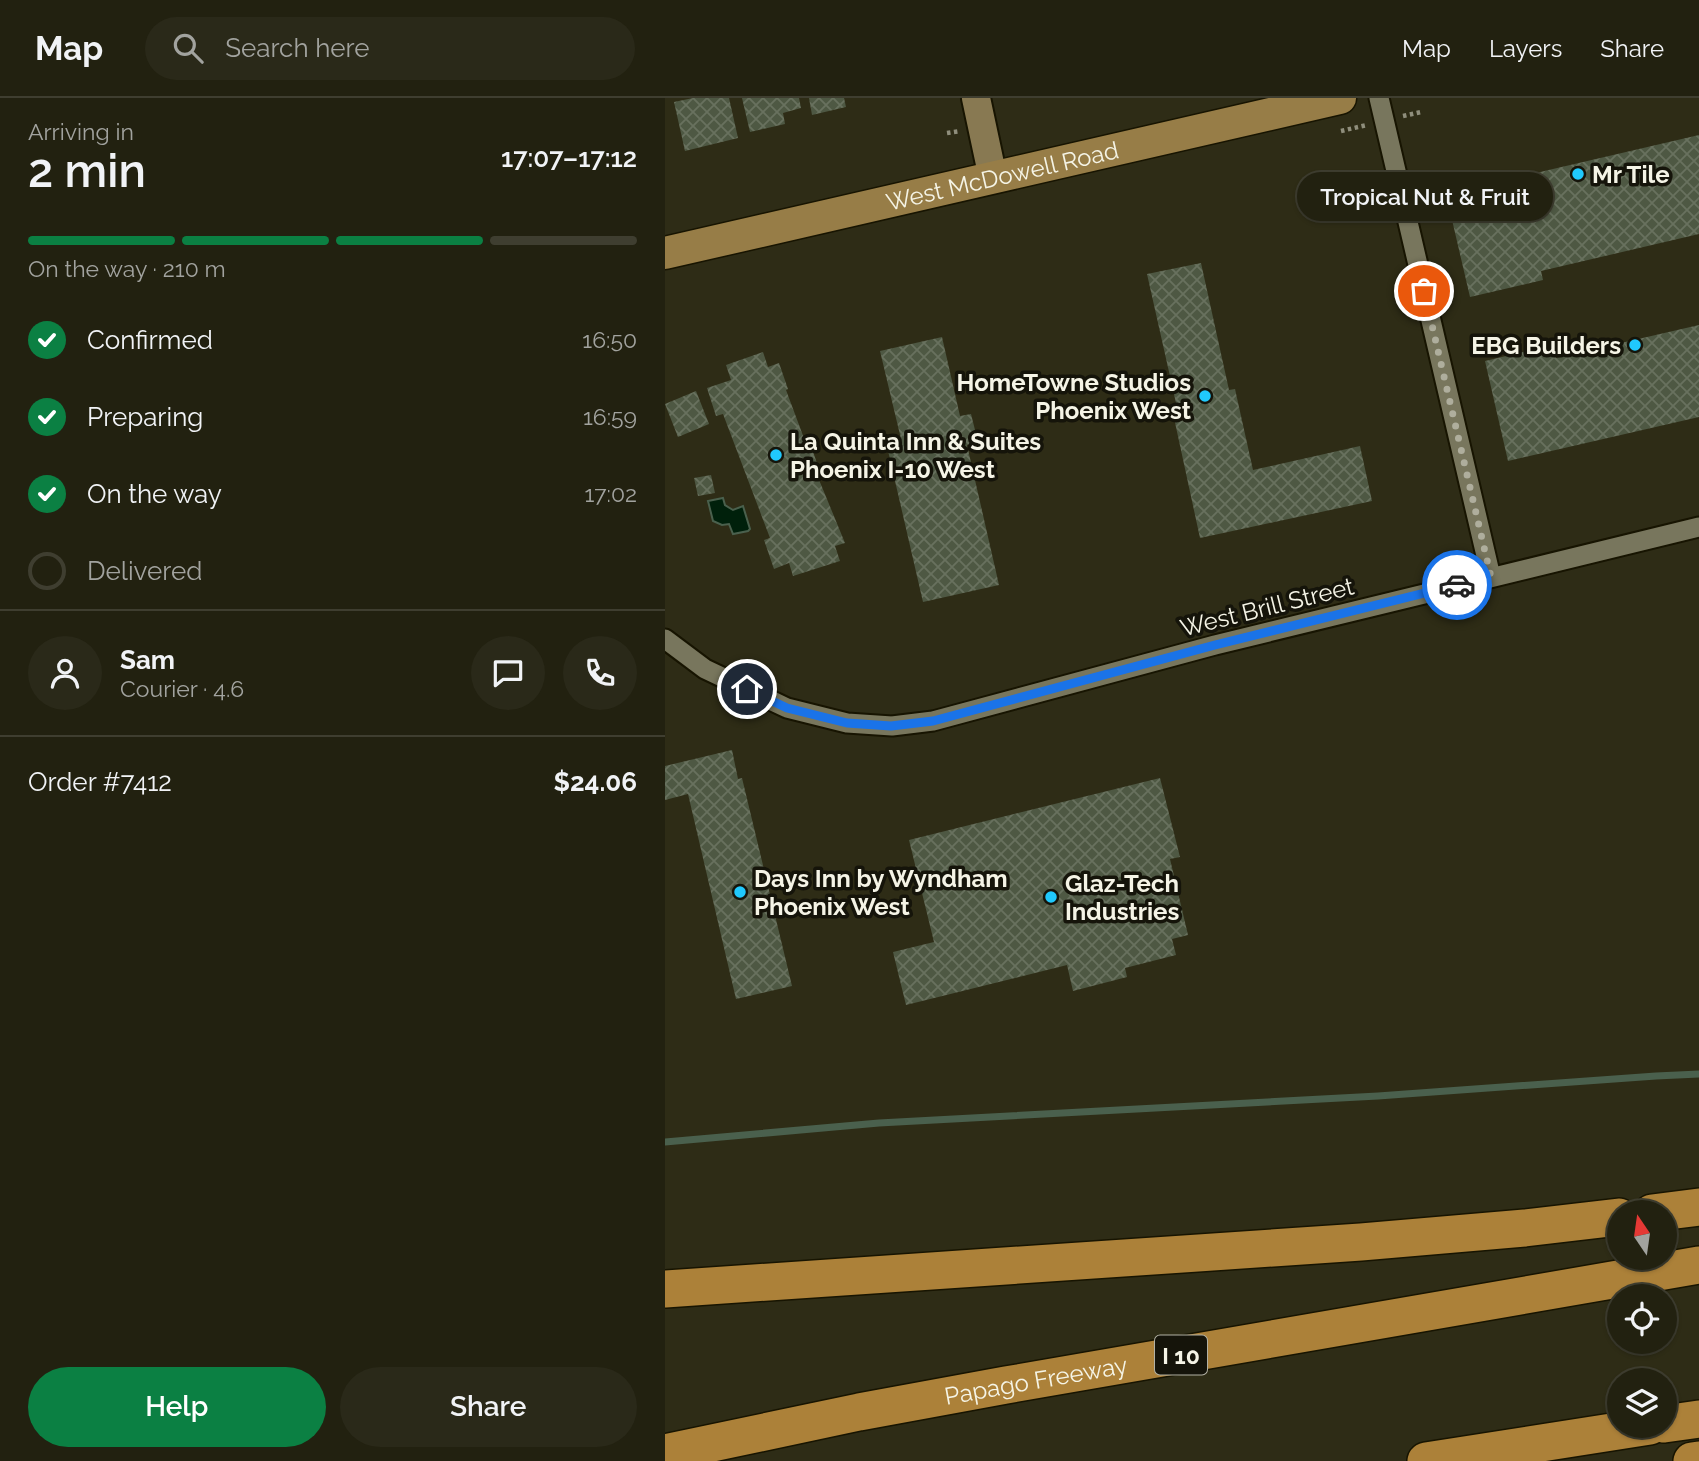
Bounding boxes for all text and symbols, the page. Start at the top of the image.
search box [145,17,635,80]
text: Map [35,29,103,68]
icon: search [169,29,207,67]
text: Search here [225,33,370,63]
text: Map [1402,34,1451,63]
text: Layers [1489,34,1562,63]
text: Share [1600,34,1664,63]
text: Arriving in [28,118,134,145]
street label: West McDowell Road [883,135,1121,216]
text: 17:07–17:12 [501,143,637,173]
text: 2 min [28,144,146,198]
place label: Mr Tile [1592,160,1670,189]
marker: Mr Tile [1570,166,1586,182]
callout: Tropical Nut & Fruit [1296,172,1552,221]
text: Tropical Nut & Fruit [1320,183,1530,210]
text: On the way · 210 m [28,255,226,282]
pin [1394,261,1454,321]
icon: bag [1405,272,1443,310]
icon: check [28,321,66,359]
text: Confirmed [87,325,213,355]
text: 16:50 [582,326,637,353]
place label: EBG Builders [1471,331,1621,360]
marker: EBG Builders [1627,337,1643,353]
place label: HomeTowne Studios Phoenix West [957,368,1191,425]
marker: HomeTowne Studios Phoenix West [1197,388,1213,404]
icon: check [28,398,66,436]
text: Preparing [87,402,203,432]
text: 16:59 [583,403,637,430]
place label: La Quinta Inn & Suites Phoenix I-10 West [790,427,1041,484]
marker: La Quinta Inn & Suites Phoenix I-10 West [768,447,784,463]
icon: check [28,475,66,513]
text: On the way [87,479,222,509]
text: 17:02 [585,480,637,507]
courier [1422,550,1492,620]
text: Delivered [87,556,202,586]
icon: car [1438,566,1476,604]
street label: West Brill Street [1177,571,1357,643]
button: person [28,636,102,710]
button: chat [471,636,545,710]
button: phone [563,636,637,710]
text: Sam [120,645,175,675]
pin [717,659,777,719]
icon: home [728,670,766,708]
text: Courier · 4.6 [120,675,244,702]
text: Order #7412 [28,767,172,797]
text: $24.06 [553,767,637,797]
place label: Days Inn by Wyndham Phoenix West [754,864,1008,921]
place label: Glaz-Tech Industries [1065,869,1179,926]
marker: Days Inn by Wyndham Phoenix West [732,884,748,900]
marker: Glaz-Tech Industries [1043,889,1059,905]
north arrow [1607,1200,1677,1270]
map controls [1607,1200,1677,1438]
button: locate [1607,1284,1677,1354]
road number: I 10 [1155,1336,1207,1374]
street label: Papago Freeway [942,1350,1129,1411]
button: Help [28,1367,326,1447]
button: Share [340,1367,637,1447]
button: layers [1607,1368,1677,1438]

